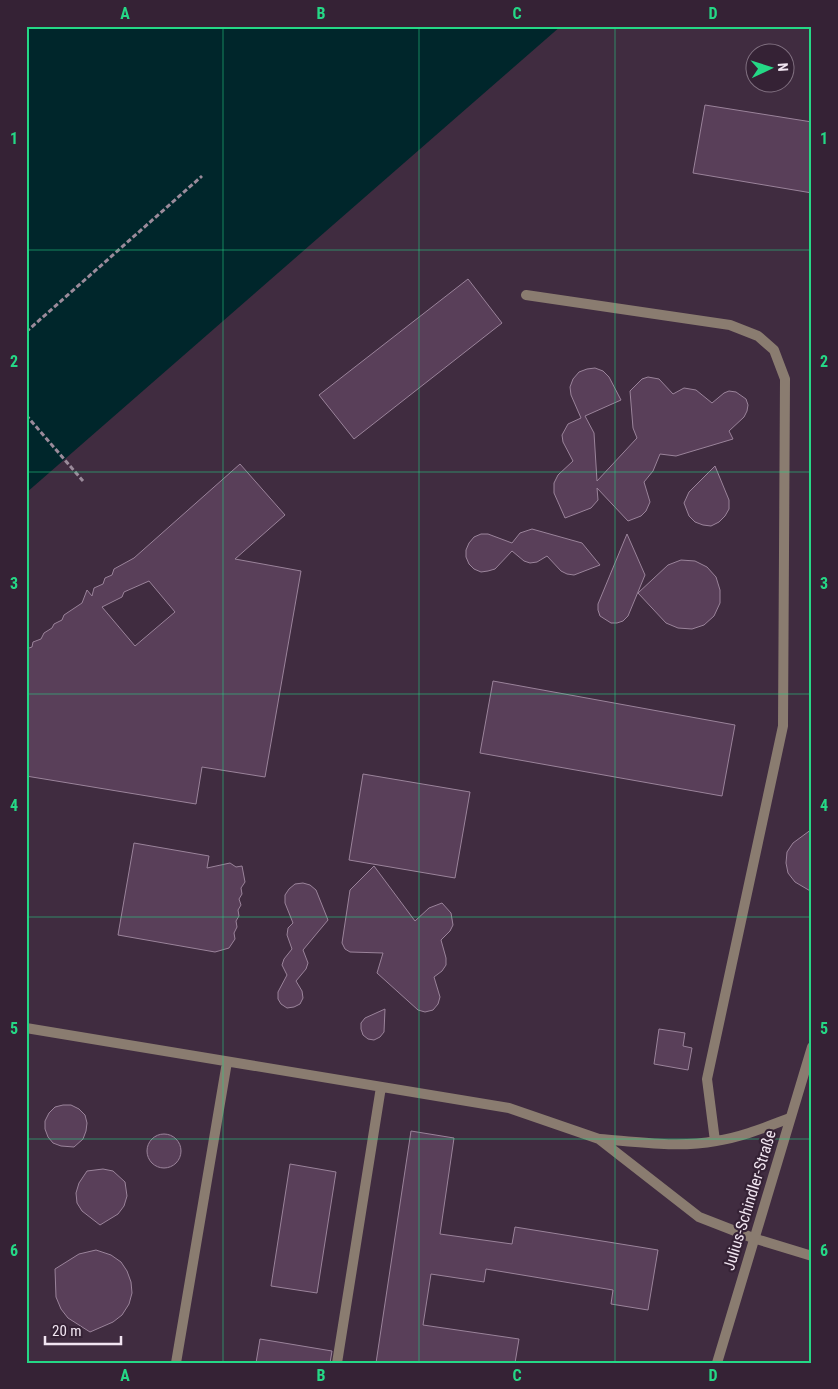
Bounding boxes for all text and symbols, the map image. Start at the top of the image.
text: A [120,4,130,23]
text: B [317,4,326,23]
text: C [512,4,522,23]
text: D [708,4,718,23]
north arrow [746,42,796,92]
text: N [775,62,791,72]
text: 1 [10,129,18,148]
text: 1 [820,129,828,148]
text: 2 [10,352,18,371]
text: 2 [820,352,828,371]
text: 3 [10,574,18,593]
text: 3 [820,574,828,593]
text: 4 [10,796,18,815]
text: 4 [820,796,828,815]
text: 5 [10,1019,18,1038]
text: 5 [820,1019,828,1038]
street label: Julius-Schindler-Straße [719,1128,780,1273]
text: 6 [10,1241,18,1260]
text: 6 [820,1241,828,1260]
scale bar [45,1314,121,1346]
text: 20 m [52,1322,82,1340]
text: A [120,1366,130,1385]
text: B [317,1366,326,1385]
text: C [512,1366,522,1385]
text: D [708,1366,718,1385]

